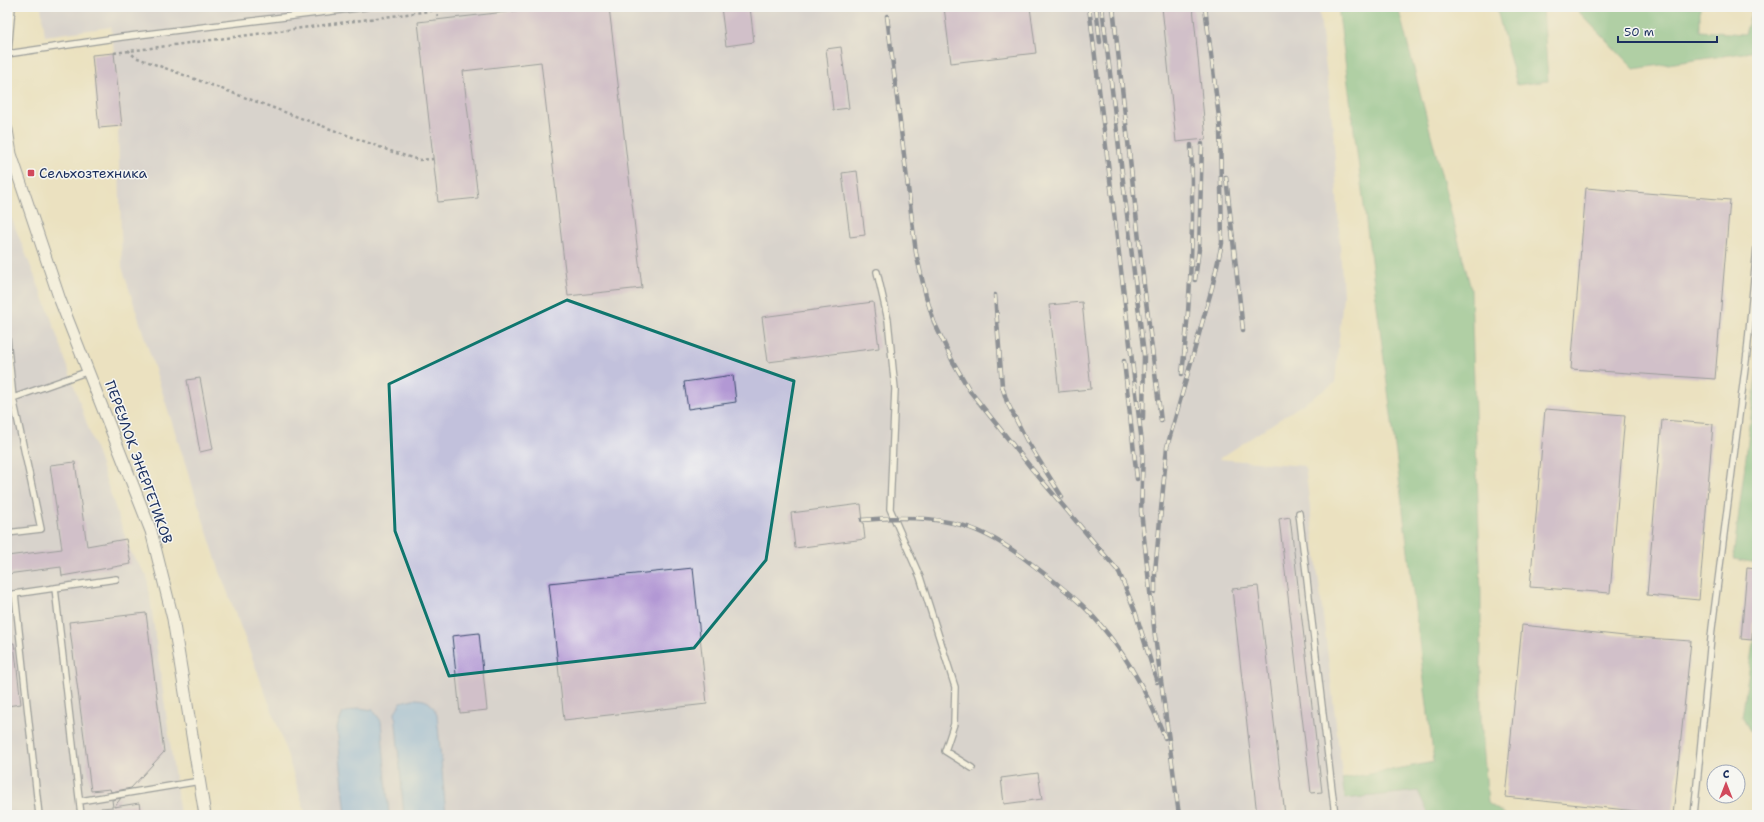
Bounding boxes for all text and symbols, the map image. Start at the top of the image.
scale bar [1618,18,1717,44]
text: 50 m [1624,24,1654,40]
place label: Сельхозтехника [39,164,148,182]
marker: Сельхозтехника [26,168,36,178]
street label: ПЕРЕУЛОК ЭНЕРГЕТИКОВ [101,378,177,546]
north arrow [1706,764,1746,804]
text: С [1723,767,1730,782]

